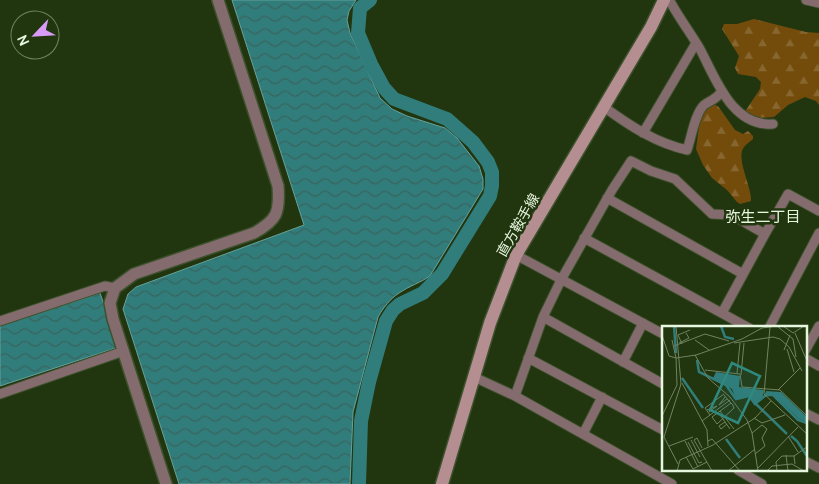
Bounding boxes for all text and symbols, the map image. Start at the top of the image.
north arrow [10,10,60,60]
text: N [13,32,33,49]
street label: 直方鞍手線 [493,190,543,260]
district label: 弥生二丁目 [725,208,801,226]
inset map [662,326,806,472]

